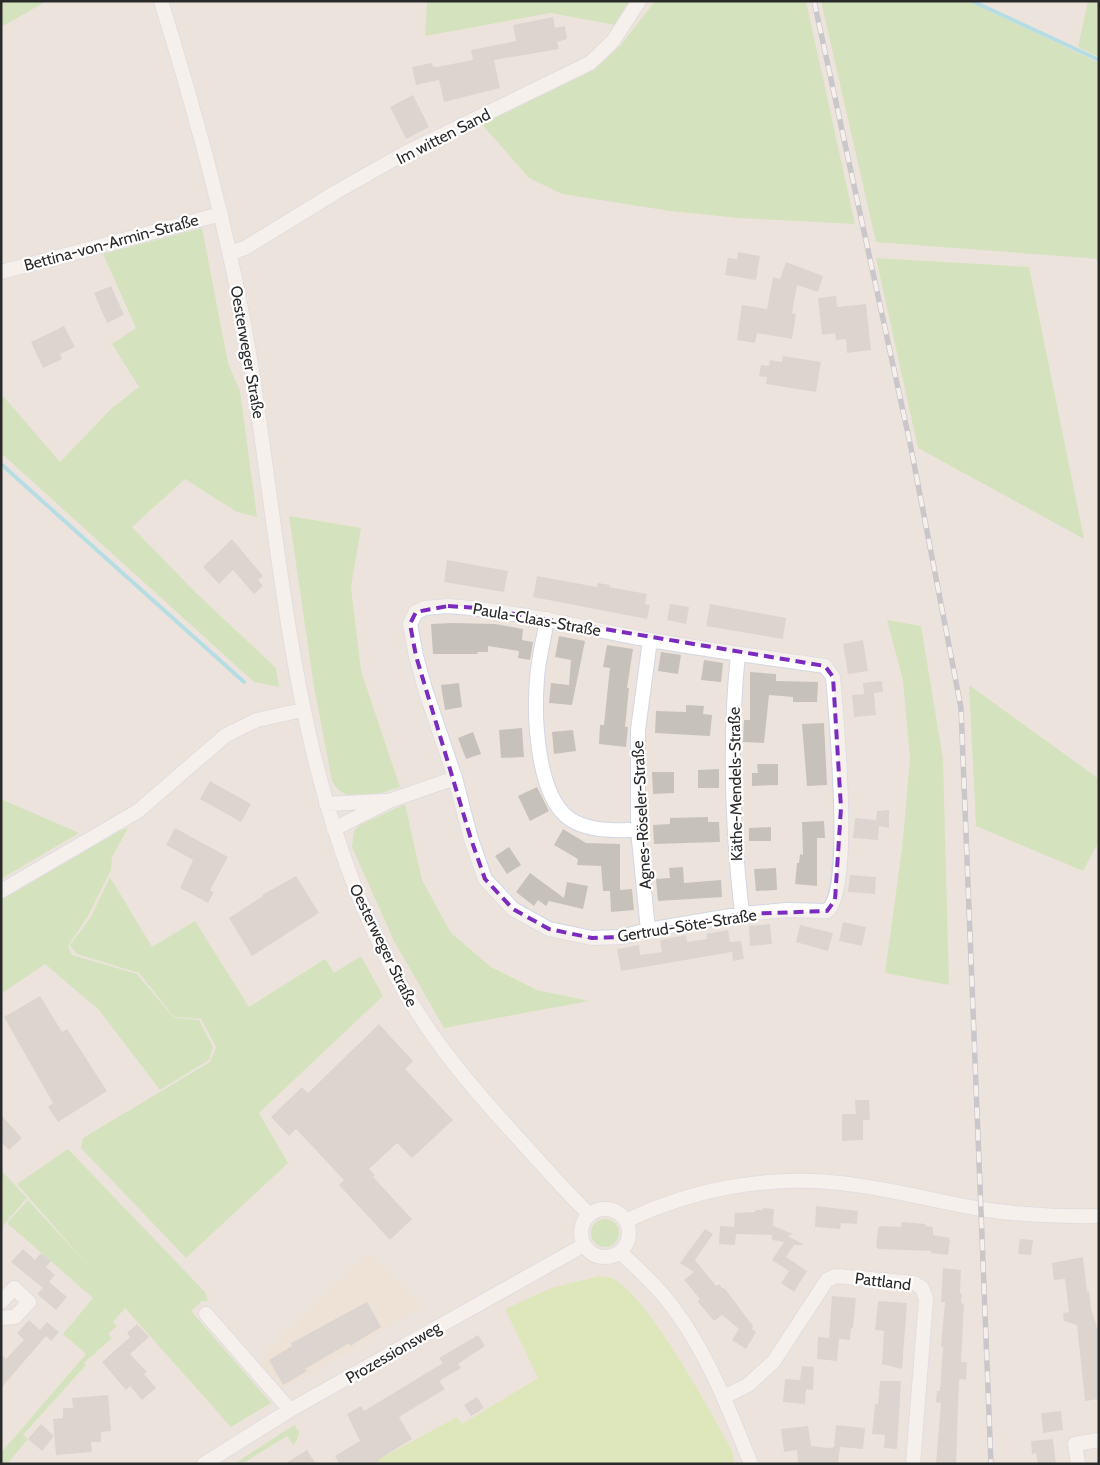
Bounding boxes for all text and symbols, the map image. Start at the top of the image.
street label: Im witten Sand [393,105,493,168]
street label: Bettina-von-Armin-Straße [22,210,200,275]
street label: Oesterweger Straße [226,284,269,420]
street label: Paula-Claas-Straße [471,599,603,640]
street label: Käthe-Mendels-Straße [725,707,746,861]
street label: Agnes-Röseler-Straße [628,740,655,890]
street label: Oesterweger Straße [346,881,422,1010]
street label: Gertrud-Söte-Straße [616,905,758,946]
street label: Pattland [854,1269,912,1294]
street label: Prozessionsweg [342,1317,445,1387]

